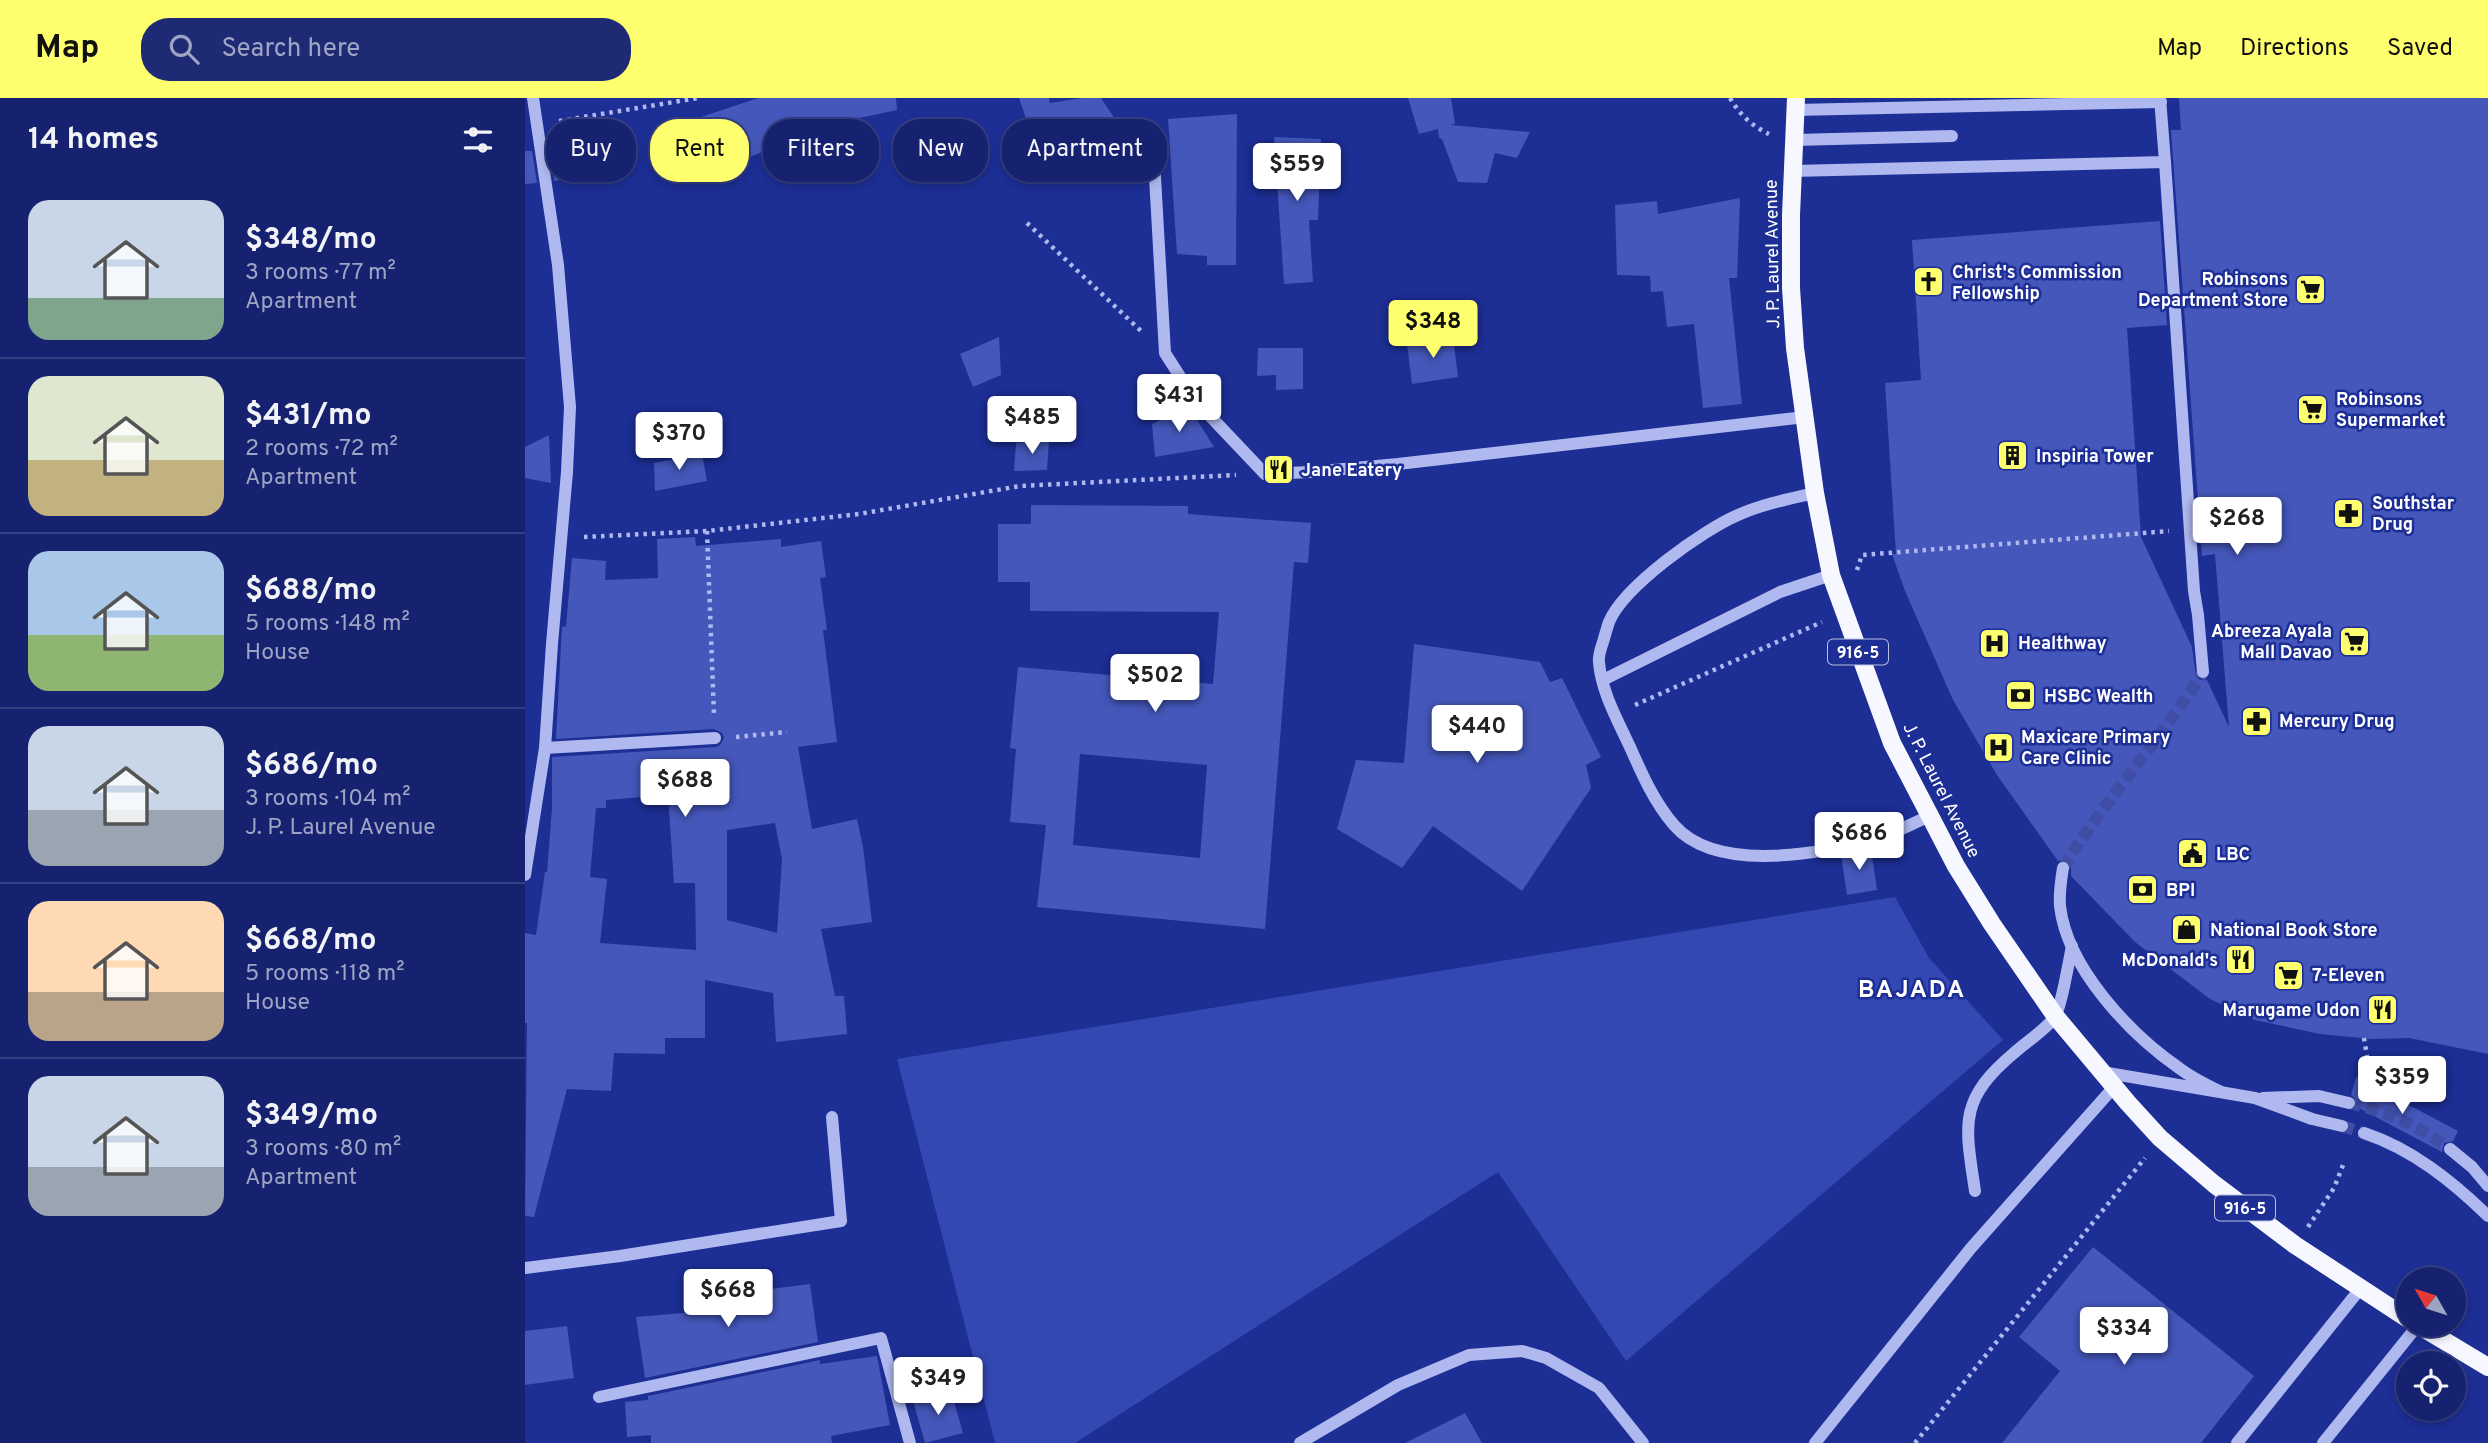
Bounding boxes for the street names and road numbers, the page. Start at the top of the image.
street label: J. P. Laurel Avenue [1761,179,1786,329]
road number: 916-5 [1828,639,1888,664]
street label: J. P. Laurel Avenue [1897,719,1985,862]
road number: 916-5 [2215,1196,2275,1220]

